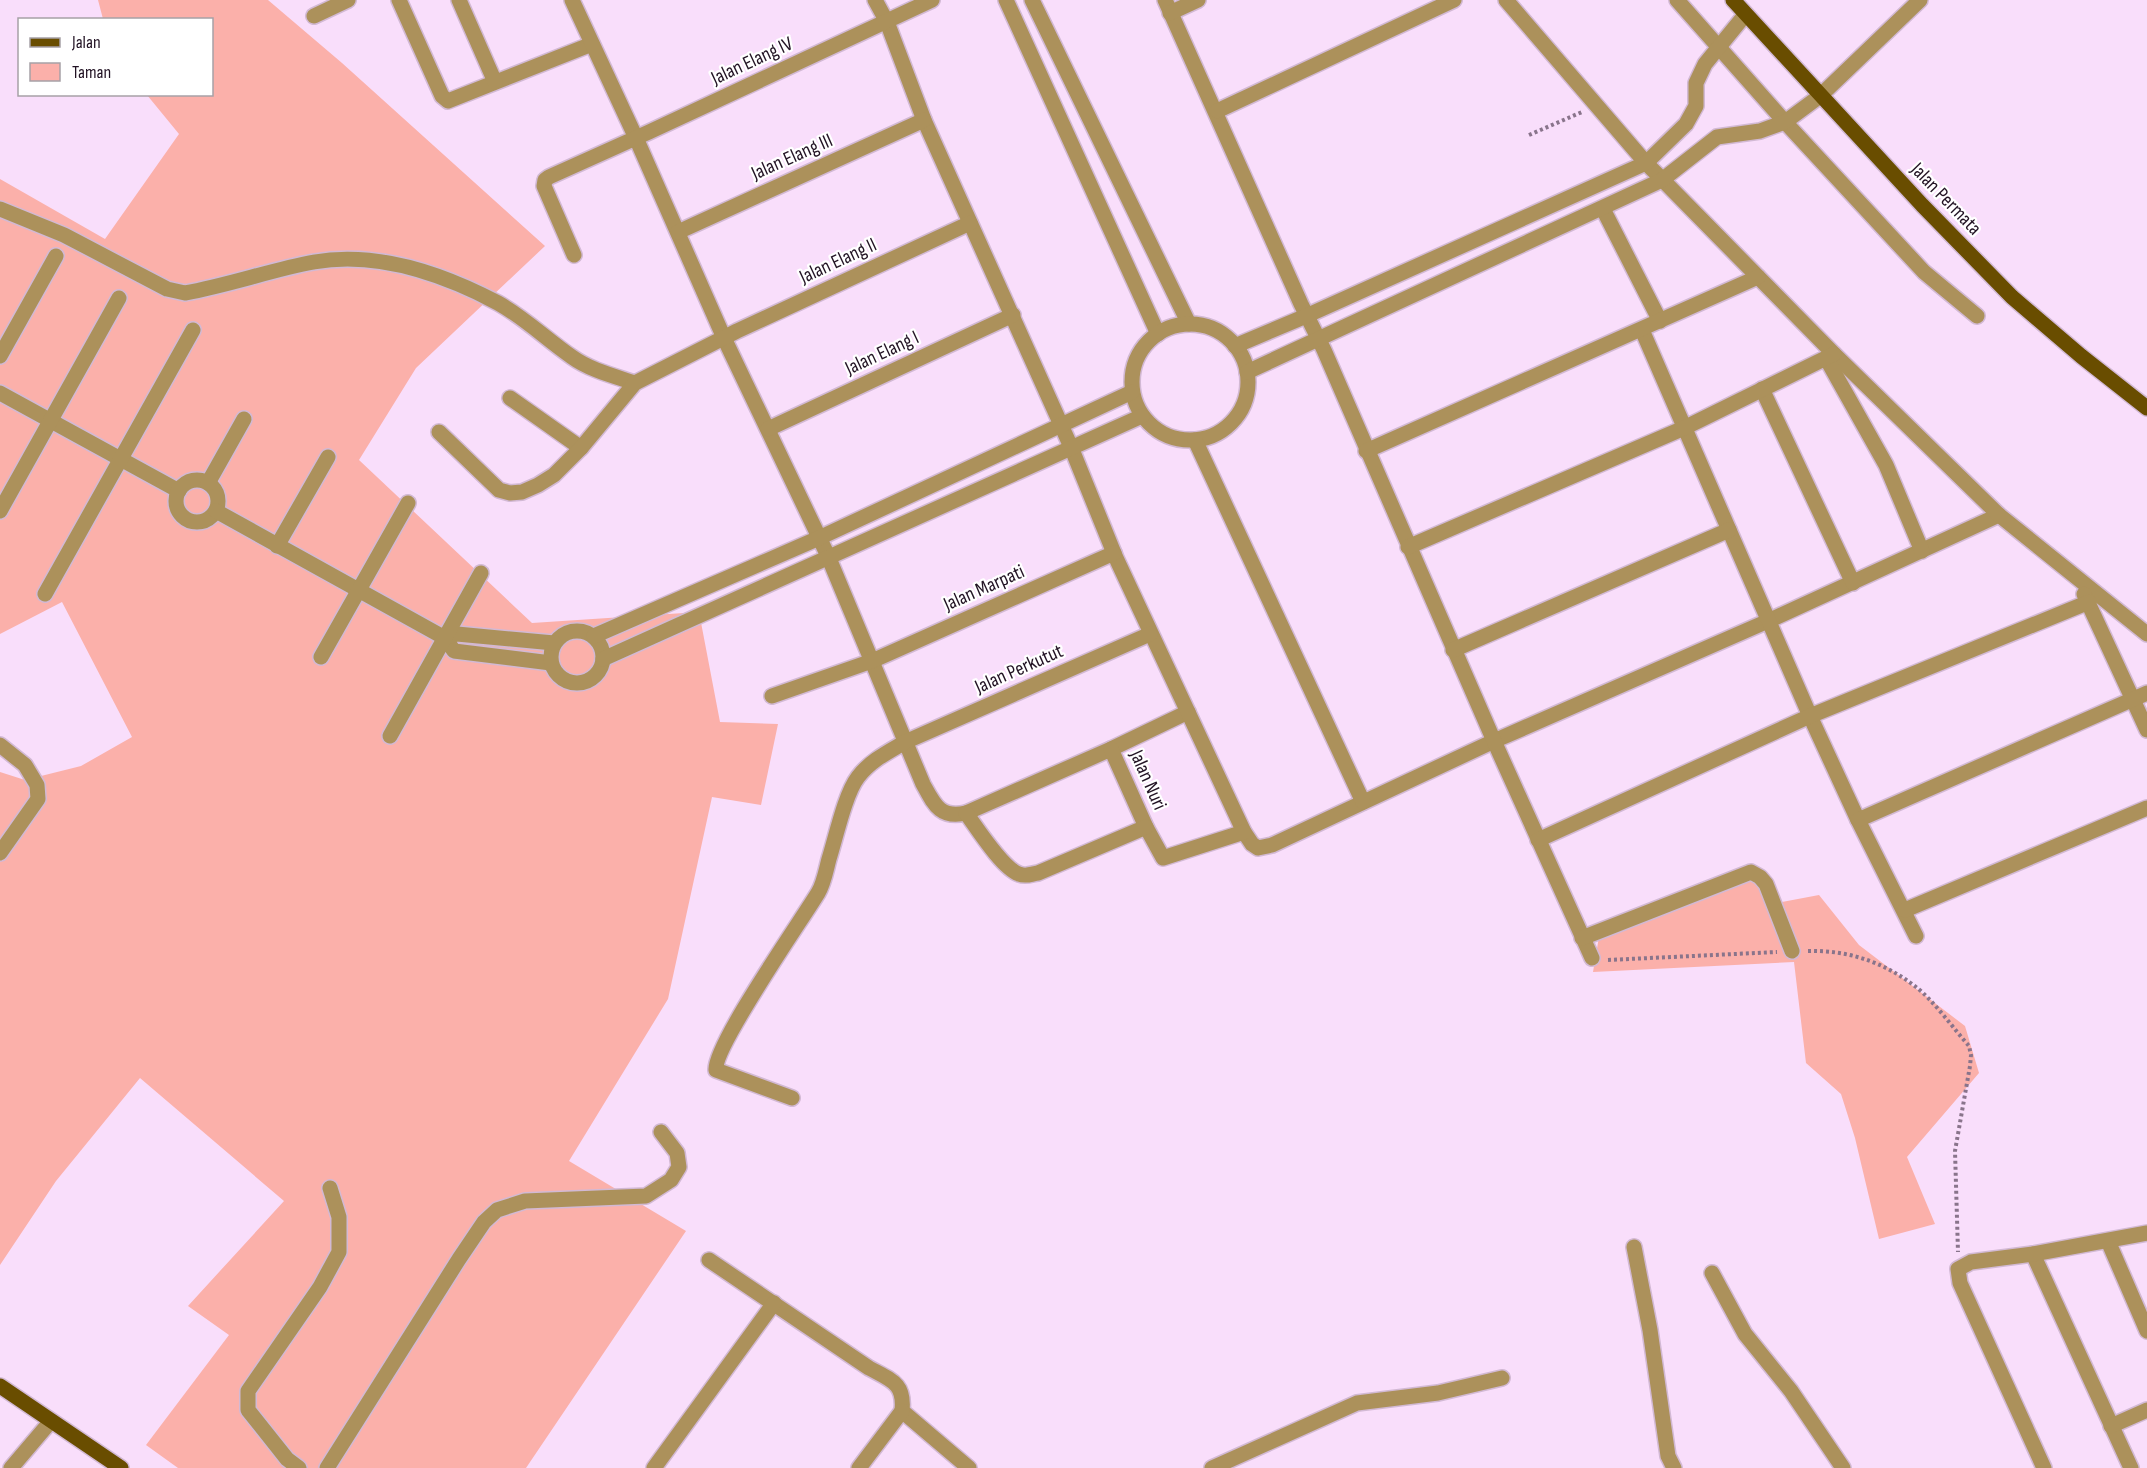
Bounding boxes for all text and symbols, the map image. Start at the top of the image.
legend [18,18,213,96]
text: Jalan [71,32,101,53]
street label: Jalan Elang IV [706,32,797,91]
text: Taman [72,62,111,83]
street label: Jalan Elang III [747,128,836,186]
street label: Jalan Permata [1905,157,1986,240]
street label: Jalan Elang II [795,233,880,290]
street label: Jalan Elang I [840,326,923,381]
street label: Jalan Marpati [939,560,1028,617]
street label: Jalan Perkutut [970,639,1067,699]
street label: Jalan Nuri [1124,745,1172,814]

